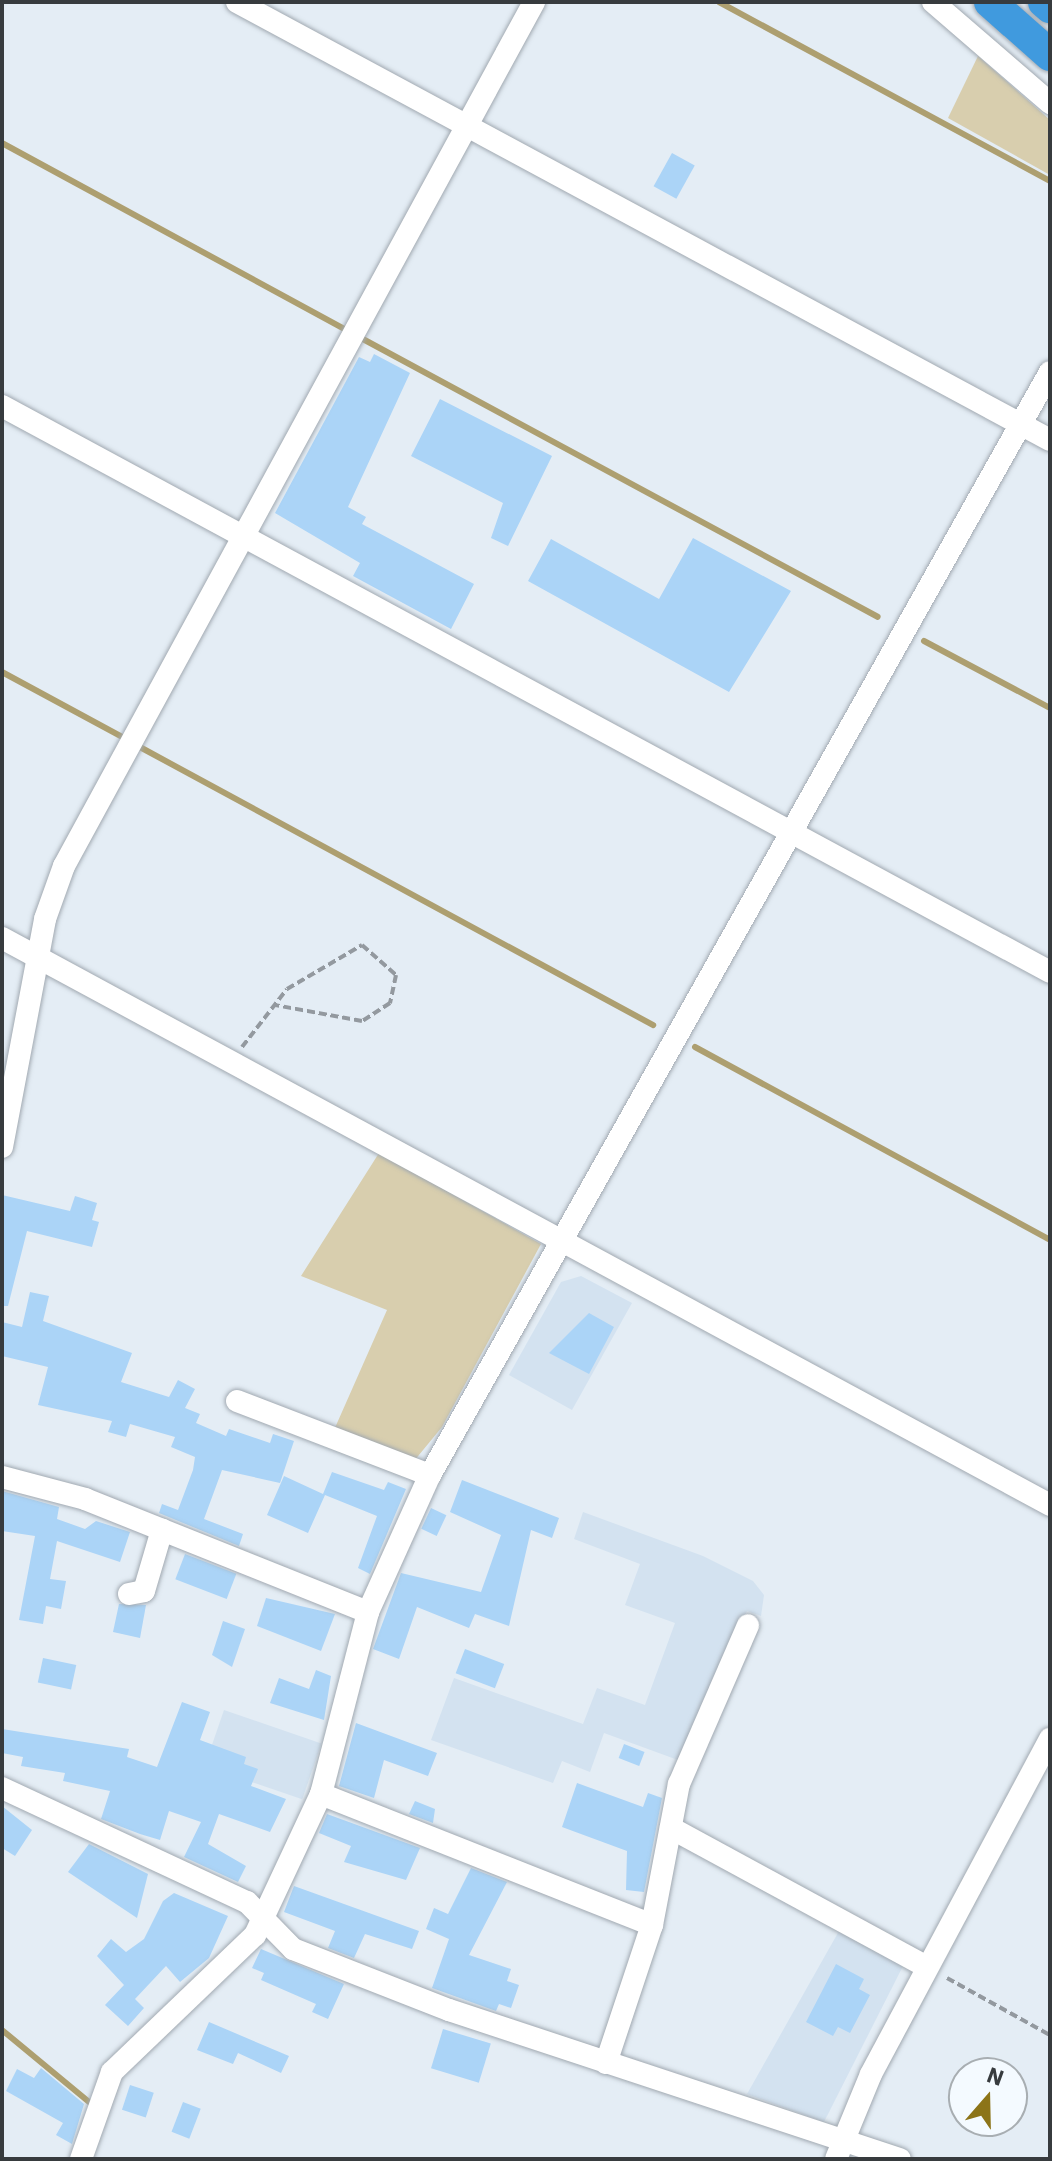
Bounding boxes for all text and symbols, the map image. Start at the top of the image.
north arrow [948,2057,1028,2137]
text: N [983,2060,1008,2092]

